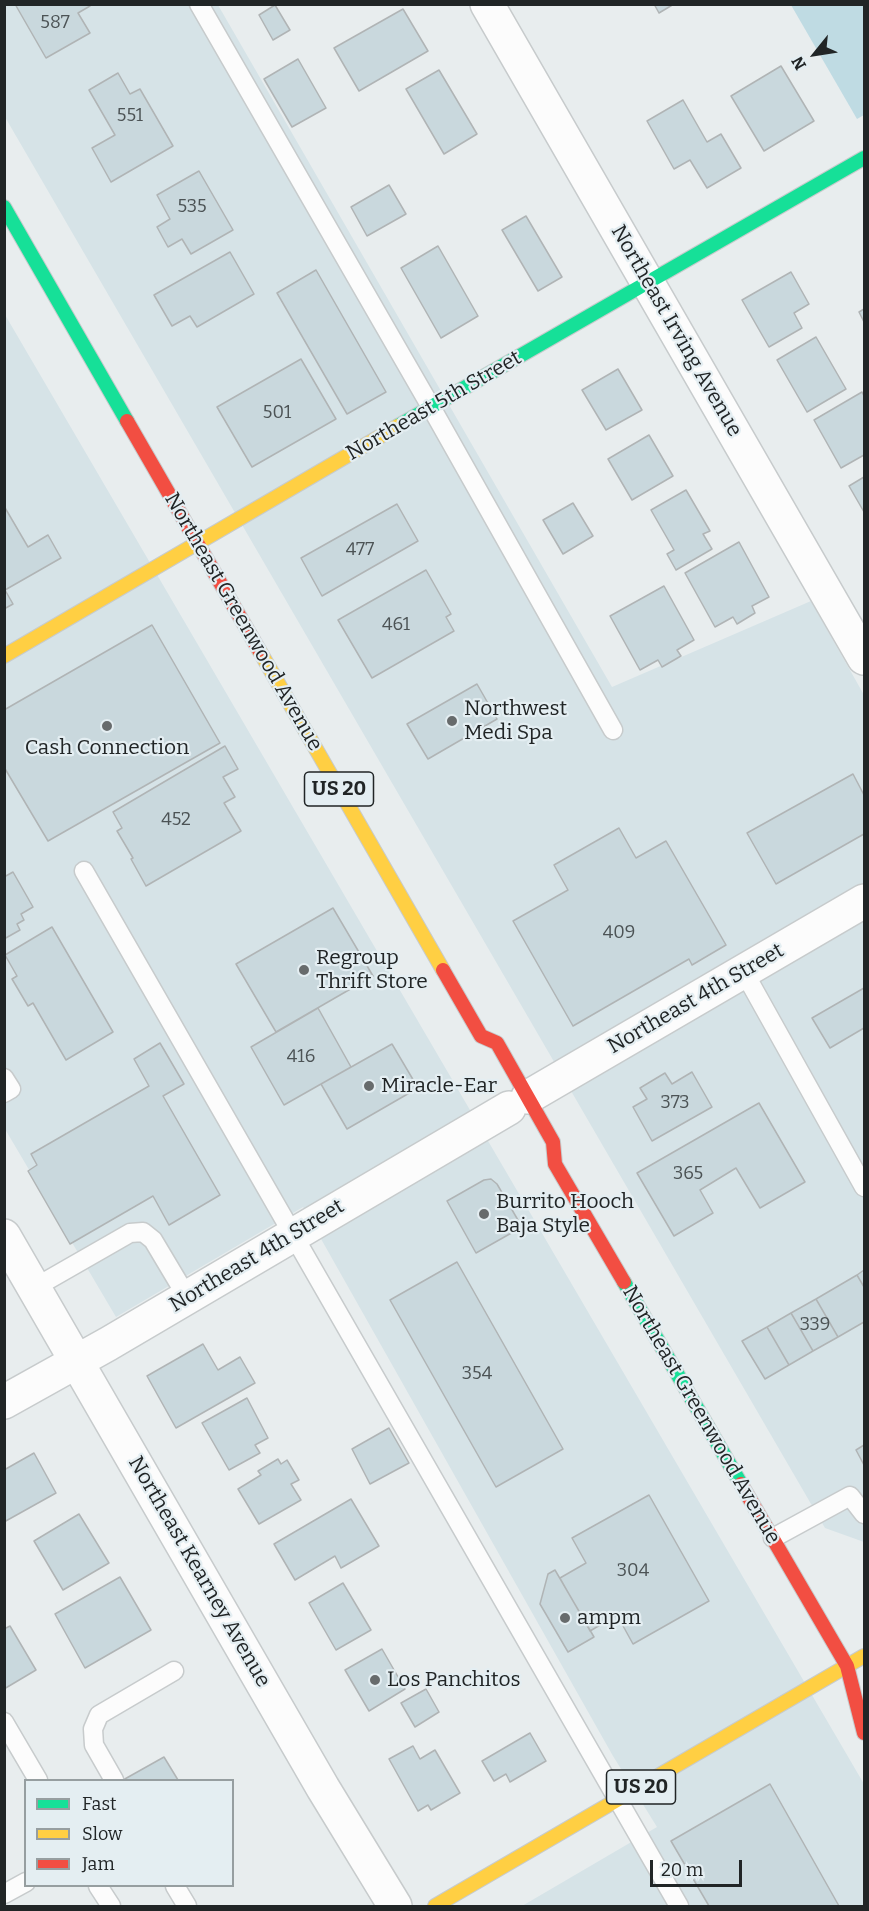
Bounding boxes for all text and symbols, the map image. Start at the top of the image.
house number: 587 [40,12,70,34]
north arrow [785,24,845,84]
text: N [788,53,810,73]
house number: 551 [117,105,143,127]
house number: 535 [177,196,207,218]
street label: Northeast Irving Avenue [605,221,747,441]
street label: Northeast 5th Street [342,346,526,466]
house number: 501 [263,402,291,424]
street label: Northeast Greenwood Avenue [159,488,327,756]
house number: 477 [346,539,374,561]
house number: 461 [382,614,410,636]
place label: Northwest Medi Spa [464,696,567,746]
marker: Northwest Medi Spa [445,714,459,728]
marker: Cash Connection [100,719,114,733]
place label: Cash Connection [25,735,189,761]
road number: US 20 [304,772,374,806]
house number: 452 [161,809,191,831]
house number: 409 [603,922,635,944]
street label: Northeast 4th Street [603,938,789,1060]
place label: Regroup Thrift Store [316,945,428,995]
marker: Regroup Thrift Store [297,963,311,977]
house number: 416 [287,1046,315,1068]
place label: Miracle-Ear [381,1073,497,1099]
marker: Miracle-Ear [362,1079,376,1093]
house number: 373 [660,1092,690,1114]
house number: 365 [673,1163,703,1185]
place label: Burrito Hooch Baja Style [496,1189,634,1239]
street label: Northeast 4th Street [165,1194,349,1318]
marker: Burrito Hooch Baja Style [477,1207,491,1221]
street label: Northeast Greenwood Avenue [617,1281,785,1549]
house number: 339 [800,1314,830,1336]
house number: 354 [462,1363,492,1385]
street label: Northeast Kearney Avenue [123,1452,275,1692]
house number: 304 [617,1560,649,1582]
place label: ampm [577,1605,641,1631]
marker: ampm [558,1611,572,1625]
place label: Los Panchitos [387,1667,521,1693]
marker: Los Panchitos [368,1673,382,1687]
road number: US 20 [606,1770,676,1804]
legend [24,1779,234,1887]
text: Fast [82,1793,117,1815]
text: Slow [82,1823,122,1845]
scale bar [653,1848,744,1886]
text: Jam [82,1853,115,1875]
text: 20 m [661,1859,703,1881]

